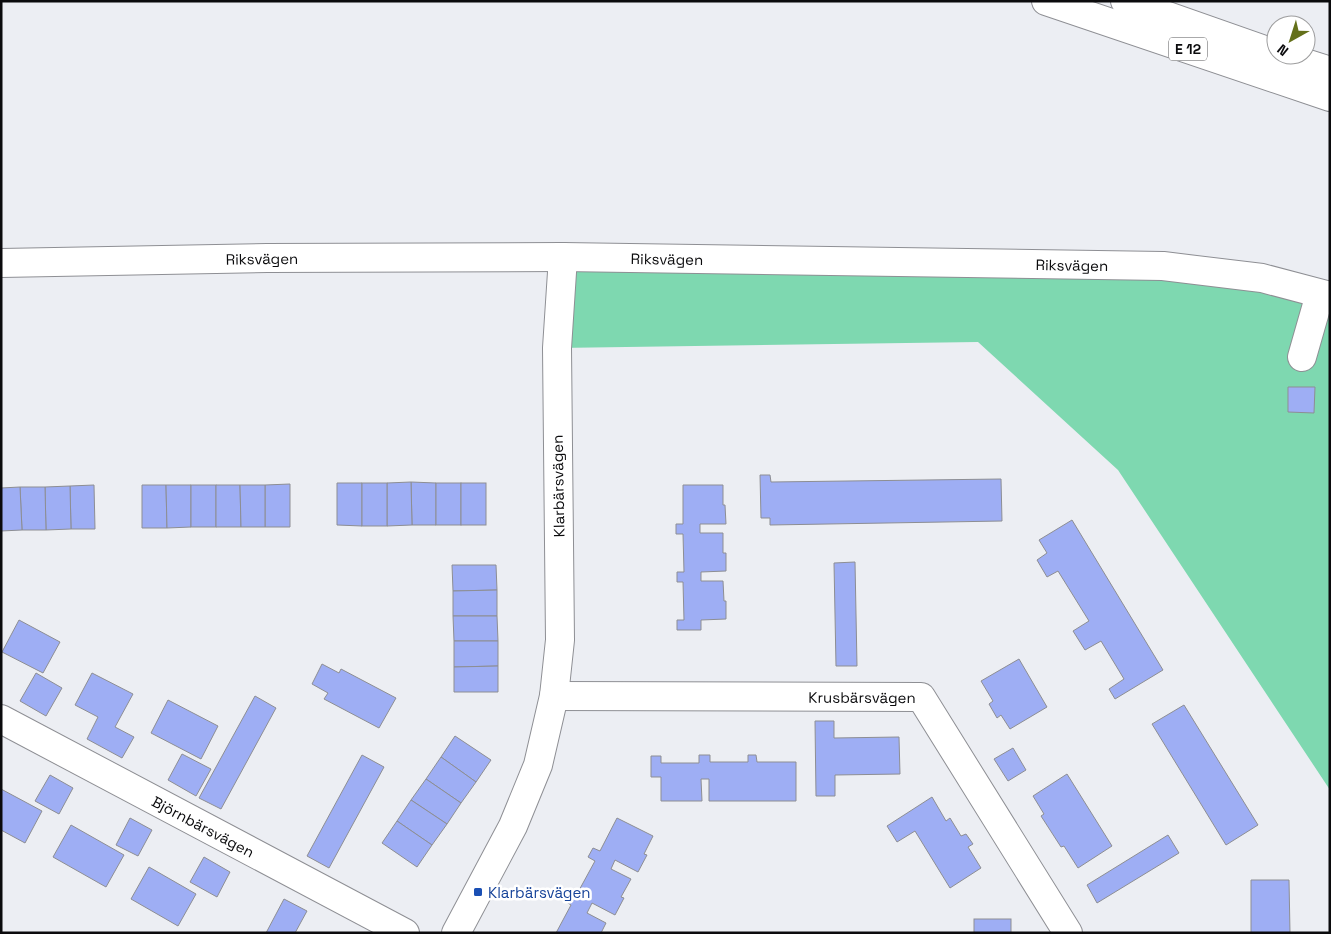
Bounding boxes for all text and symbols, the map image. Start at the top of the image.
north arrow [1266,15,1316,65]
road number: E 12 [1169,38,1207,61]
text: N [1274,40,1292,60]
street label: Riksvägen [225,248,298,268]
street label: Riksvägen [630,249,703,269]
street label: Riksvägen [1035,255,1108,275]
street label: Klarbärsvägen [548,435,568,537]
street label: Krusbärsvägen [808,687,916,706]
street label: Björnbärsvägen [149,791,258,861]
place label: Klarbärsvägen [488,883,591,902]
marker: Klarbärsvägen [472,886,484,898]

